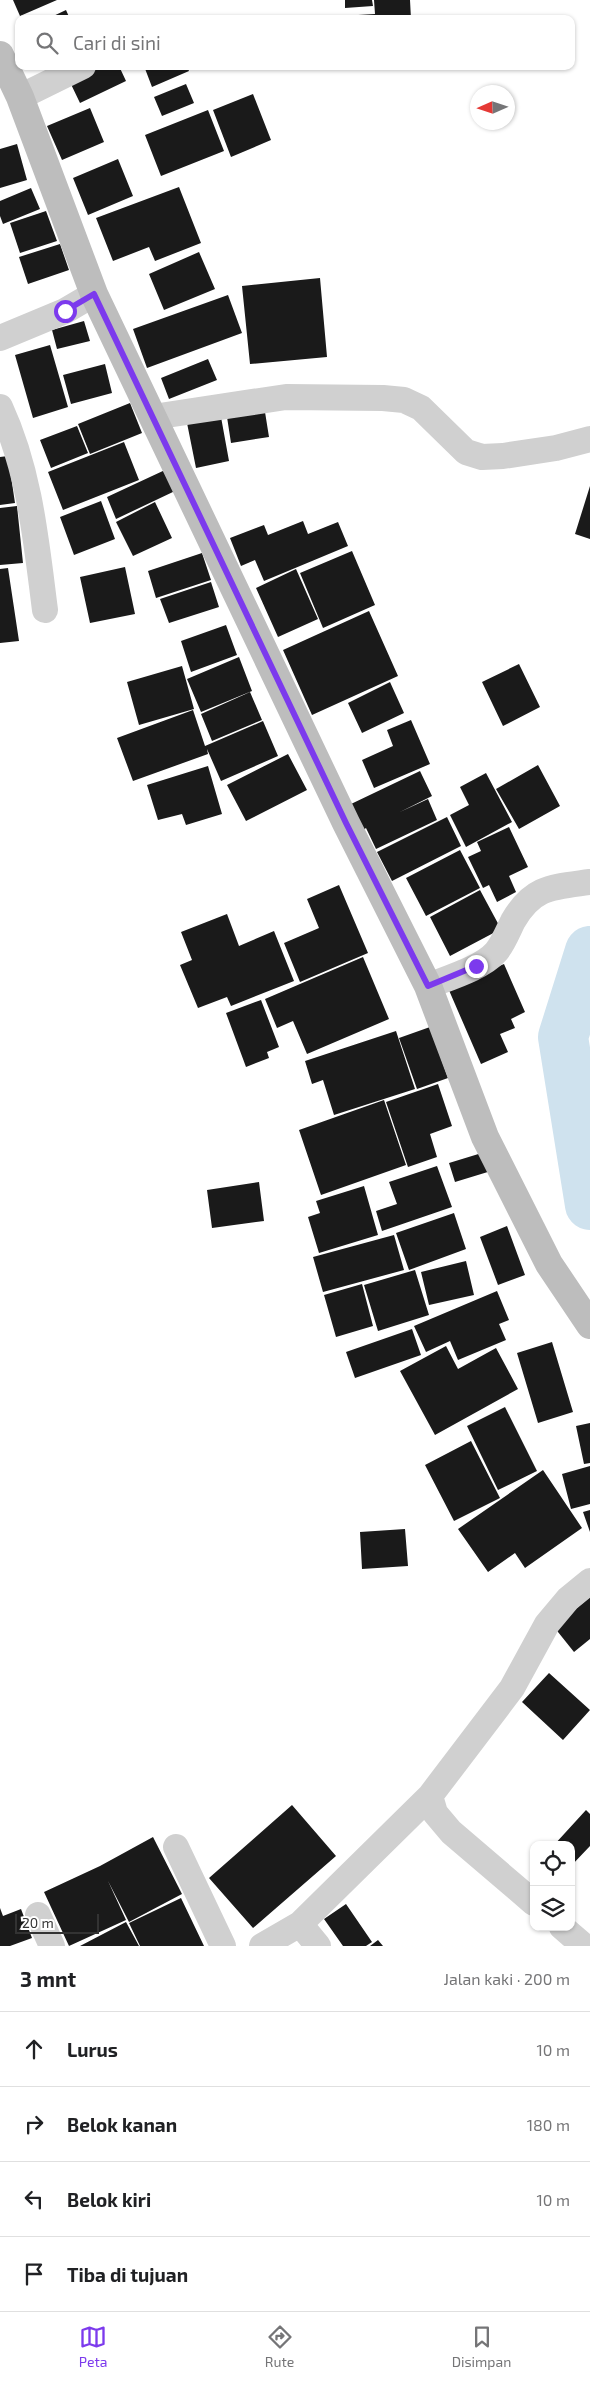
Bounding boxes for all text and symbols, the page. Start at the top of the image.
search box [15,15,575,70]
icon: search [33,29,61,57]
text: Cari di sini [73,31,161,54]
north arrow [470,85,515,130]
route start [54,300,77,323]
route end [465,955,488,978]
map controls [530,1841,575,1931]
button: locate [530,1841,575,1886]
button: layers [530,1886,575,1931]
scale bar [15,1911,99,1934]
text: 20 m [22,1914,54,1931]
text: 3 mnt [20,1966,76,1991]
text: Jalan kaki · 200 m [444,1969,570,1988]
icon: ahead [20,2035,48,2063]
text: Lurus [67,2038,118,2061]
text: 10 m [536,2040,570,2059]
icon: right [20,2110,48,2138]
text: Belok kanan [67,2113,177,2136]
text: 180 m [527,2115,570,2134]
icon: left [20,2185,48,2213]
text: Belok kiri [67,2188,151,2211]
text: 10 m [536,2190,570,2209]
icon: arrive [20,2260,48,2288]
text: Tiba di tujuan [67,2263,188,2286]
tab: Peta [79,2323,107,2370]
tab: Rute [265,2323,294,2370]
tab: Disimpan [452,2323,511,2370]

